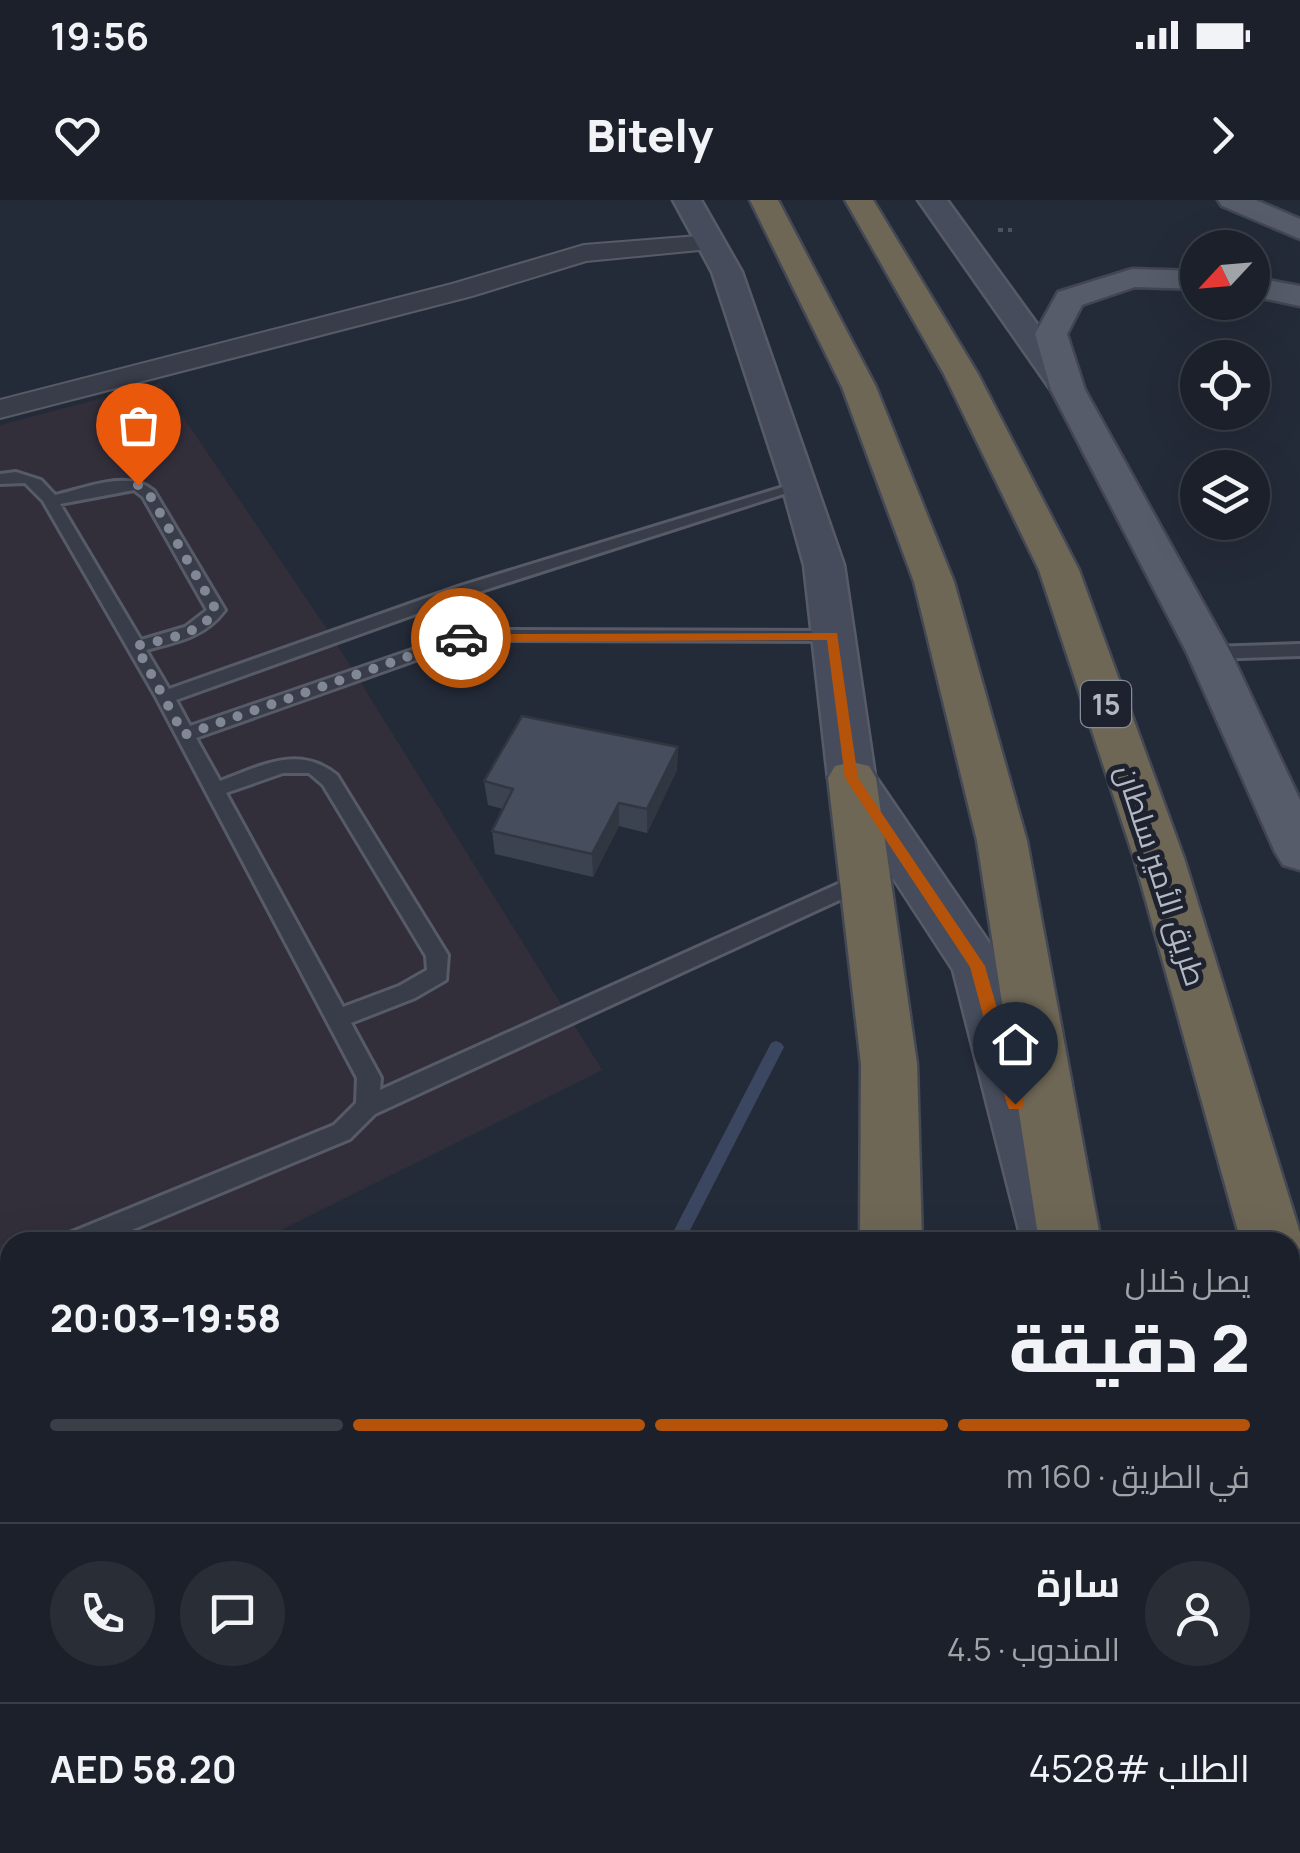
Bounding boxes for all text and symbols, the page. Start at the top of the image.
text: 19:56 [50,9,149,61]
text: Bitely [587,104,713,166]
icon: heart [50,108,105,163]
icon: forward [1195,108,1250,163]
north arrow [1180,230,1270,320]
map controls [1180,230,1270,540]
button: locate [1180,340,1270,430]
pin [96,383,181,486]
icon: bag [111,398,166,453]
button: layers [1180,450,1270,540]
courier [411,588,511,688]
icon: car [434,611,489,666]
road number: 15 [1081,681,1131,727]
street label: طريق الأمير سلطان [1107,759,1217,991]
pin [973,1002,1058,1105]
icon: home [988,1017,1043,1072]
text: يصل خلال [1125,1258,1250,1302]
text: 19:58–20:03 [50,1291,281,1343]
text: 2 دقيقة [1009,1303,1250,1392]
text: في الطريق · 160 m [1006,1454,1250,1498]
text: سارة [1037,1556,1120,1608]
button: phone [50,1561,155,1666]
button: chat [180,1561,285,1666]
button: person [1145,1561,1250,1666]
text: المندوب · 4.5 [947,1627,1120,1671]
text: الطلب #4528 [1029,1741,1250,1793]
text: AED 58.20 [50,1742,237,1794]

